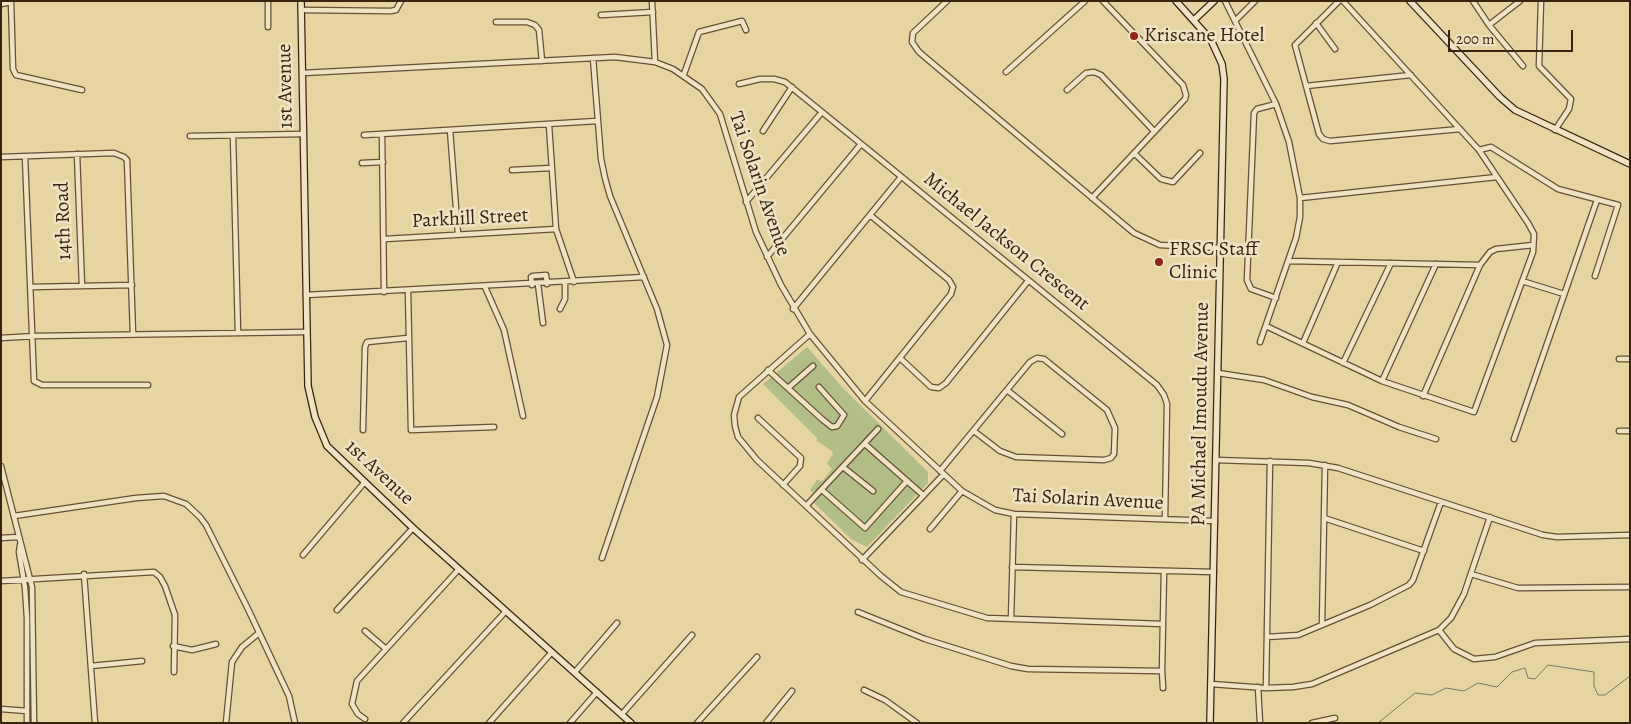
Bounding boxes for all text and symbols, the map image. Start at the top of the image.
scale bar [1451,20,1576,52]
place label: Kriscane Hotel [1144,24,1264,48]
text: 200 m [1456,29,1495,49]
marker: Kriscane Hotel [1128,30,1140,42]
street label: 1st Avenue [273,43,299,129]
street label: Tai Solarin Avenue [723,109,795,259]
street label: Michael Jackson Crescent [918,168,1094,316]
street label: 14th Road [51,181,77,261]
street label: Parkhill Street [411,204,529,234]
place label: FRSC Staff Clinic [1169,238,1258,285]
marker: FRSC Staff Clinic [1153,256,1165,268]
street label: PA Michael Imoudu Avenue [1187,302,1215,526]
street label: 1st Avenue [340,435,418,511]
street label: Tai Solarin Avenue [1012,484,1164,516]

